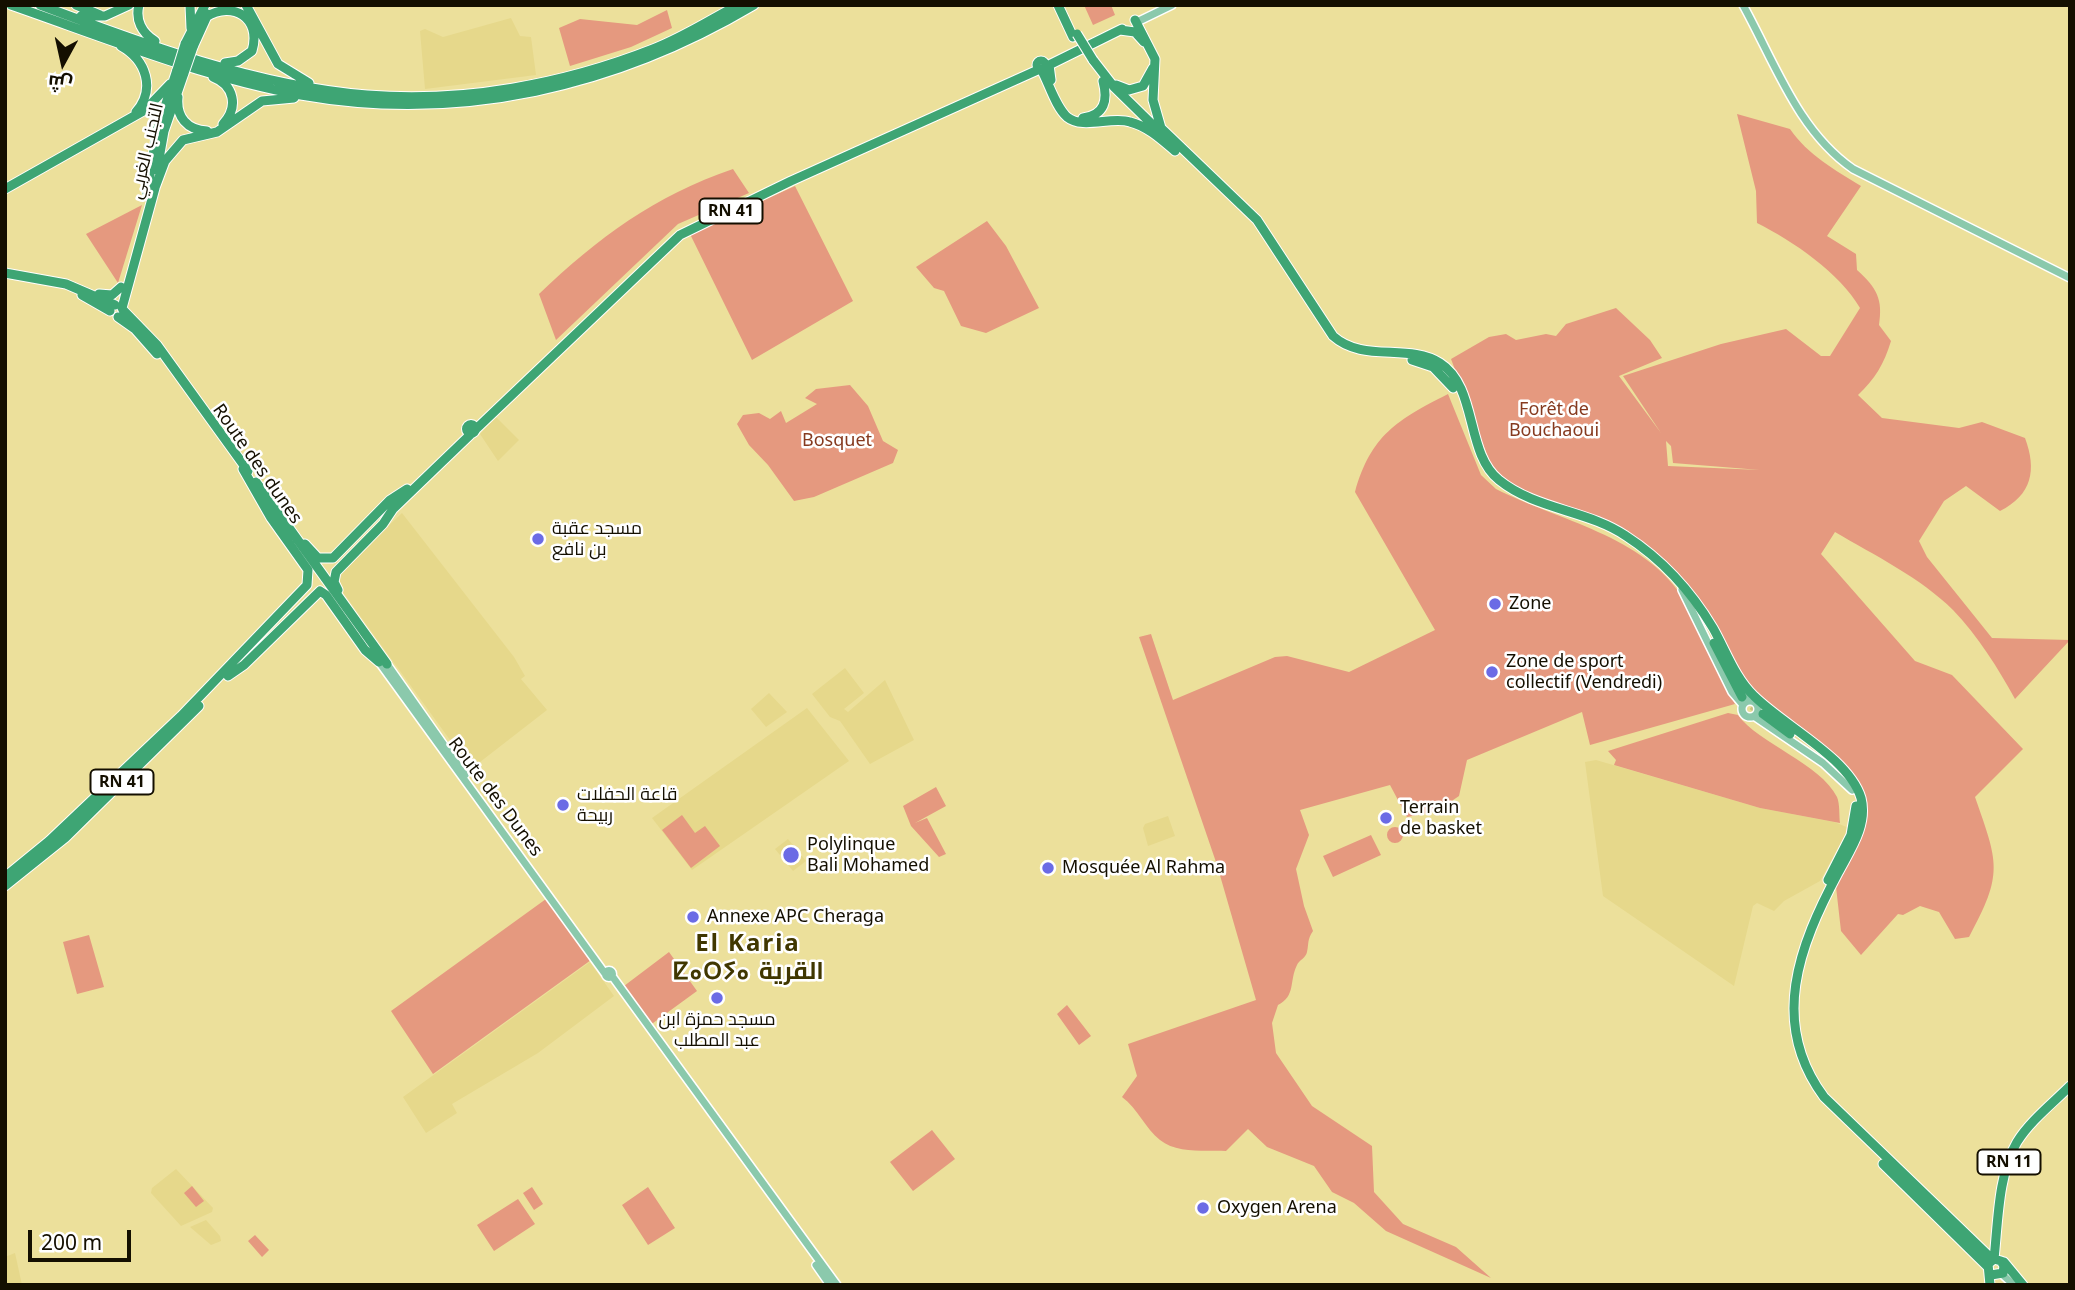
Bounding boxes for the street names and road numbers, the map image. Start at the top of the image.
street label: التجنب الغربي [125,101,169,201]
road number: RN 41 [700,198,762,224]
street label: Route des dunes [208,400,306,528]
street label: Route des Dunes [443,733,547,861]
road number: RN 41 [90,769,154,794]
road number: RN 11 [1978,1150,2040,1174]

